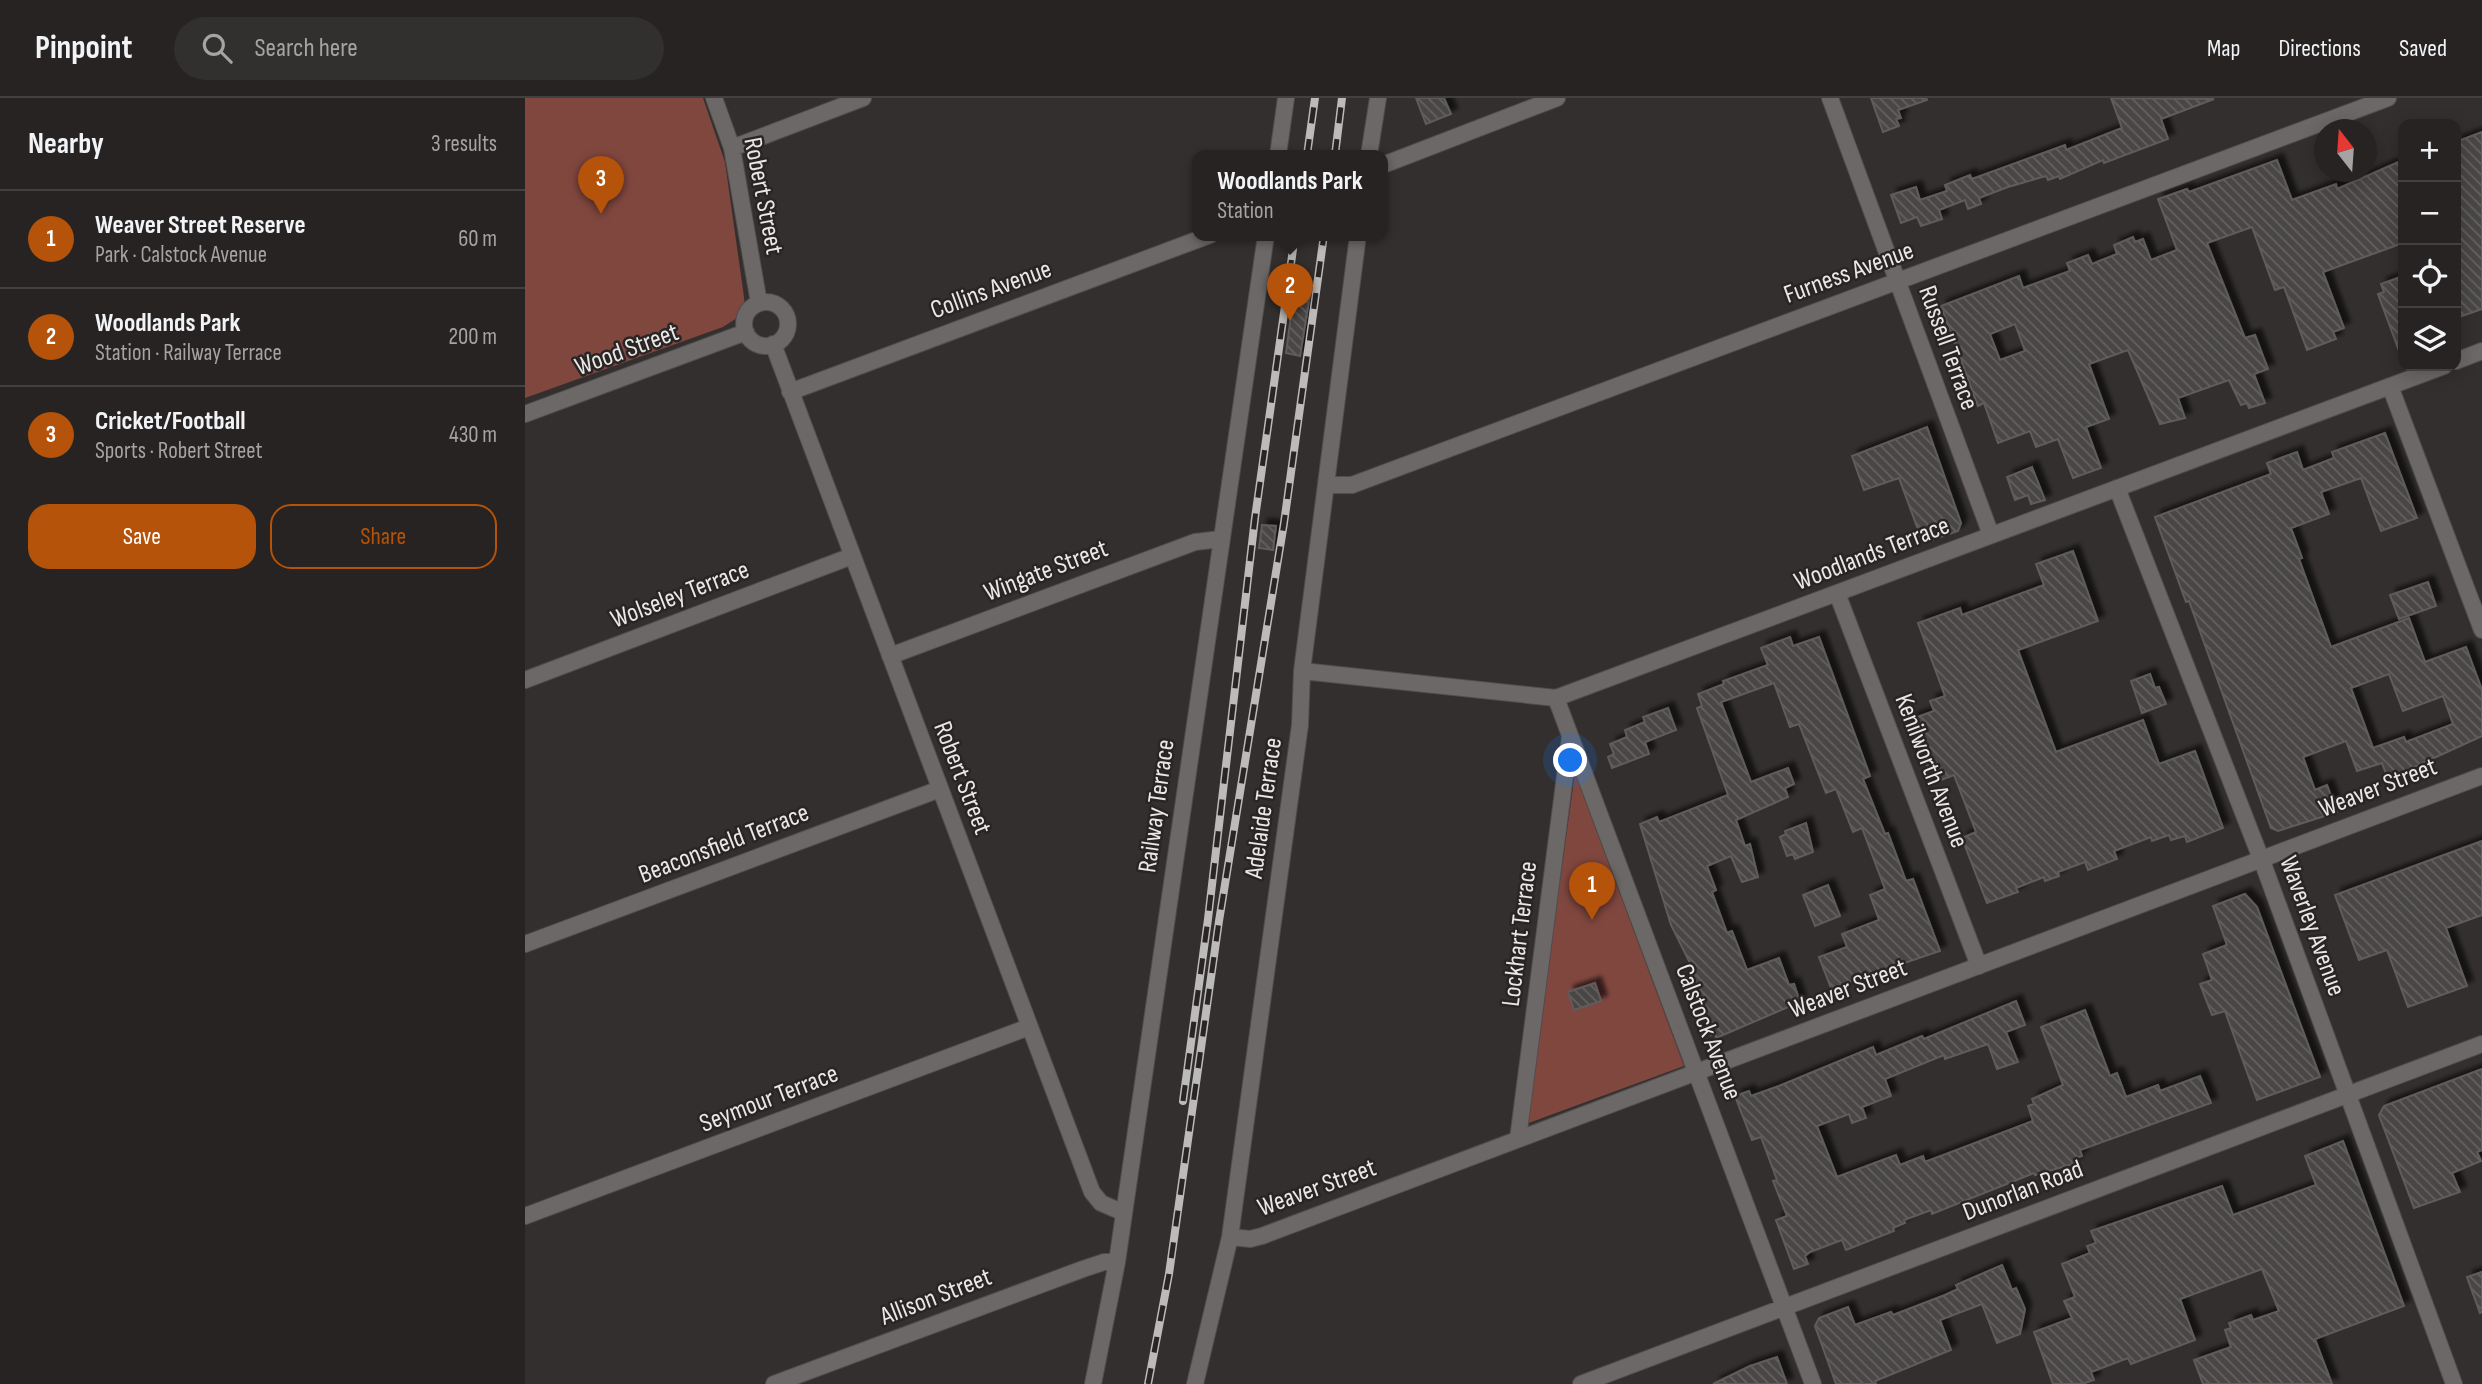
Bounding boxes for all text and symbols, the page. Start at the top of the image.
search box [174,17,664,80]
text: Pinpoint [35,28,132,68]
icon: search [198,29,236,67]
text: Search here [254,33,358,64]
text: Map [2207,34,2240,63]
text: Directions [2278,34,2361,63]
text: Saved [2399,34,2447,63]
north arrow [2314,119,2377,182]
map controls [2398,119,2461,371]
button: + [2398,119,2461,182]
text: Nearby [28,126,104,162]
text: 3 results [431,130,497,158]
street label: Robert Street [736,135,790,257]
popup [1192,150,1388,241]
pin: 3 [578,156,624,214]
text: Woodlands Park [1217,166,1363,197]
button: − [2398,182,2461,245]
text: Station [1217,197,1274,225]
text: Weaver Street Reserve [95,210,306,241]
text: 1 [46,225,56,253]
text: 60 m [458,225,497,253]
street label: Furness Avenue [1780,235,1918,311]
text: Park · Calstock Avenue [95,241,267,269]
button: locate [2398,245,2461,308]
street label: Collins Avenue [926,254,1056,326]
pin: 2 [1267,263,1313,321]
street label: Russell Terrace [1911,282,1985,414]
text: Woodlands Park [95,308,241,339]
button: layers [2398,308,2461,371]
street label: Wood Street [571,317,683,383]
text: 2 [46,323,56,351]
text: 200 m [449,323,497,351]
text: Station · Railway Terrace [95,339,282,367]
text: Cricket/Football [95,406,246,437]
text: 3 [46,421,56,449]
text: 430 m [449,421,497,449]
text: Sports · Robert Street [95,437,263,465]
button: Save [28,504,256,569]
button: Share [270,504,497,569]
street label: Woodlands Terrace [1790,510,1954,598]
street label: Wingate Street [980,533,1112,609]
street label: Wolseley Terrace [606,554,754,636]
street label: Kenilworth Avenue [1887,690,1975,852]
street label: Robert Street [926,717,998,839]
street label: Adelaide Terrace [1239,736,1289,881]
street label: Railway Terrace [1132,737,1182,875]
your location [1553,743,1587,777]
street label: Weaver Street [2315,751,2441,825]
street label: Beaconsfield Terrace [635,797,813,891]
street label: Waverley Avenue [2272,852,2352,1000]
street label: Lockhart Terrace [1496,860,1544,1008]
pin: 1 [1569,862,1615,920]
street label: Weaver Street [1785,952,1911,1026]
street label: Calstock Avenue [1668,960,1748,1104]
street label: Seymour Terrace [695,1058,843,1140]
street label: Weaver Street [1254,1152,1380,1224]
street label: Dunorlan Road [1958,1154,2088,1228]
street label: Allison Street [875,1262,996,1333]

